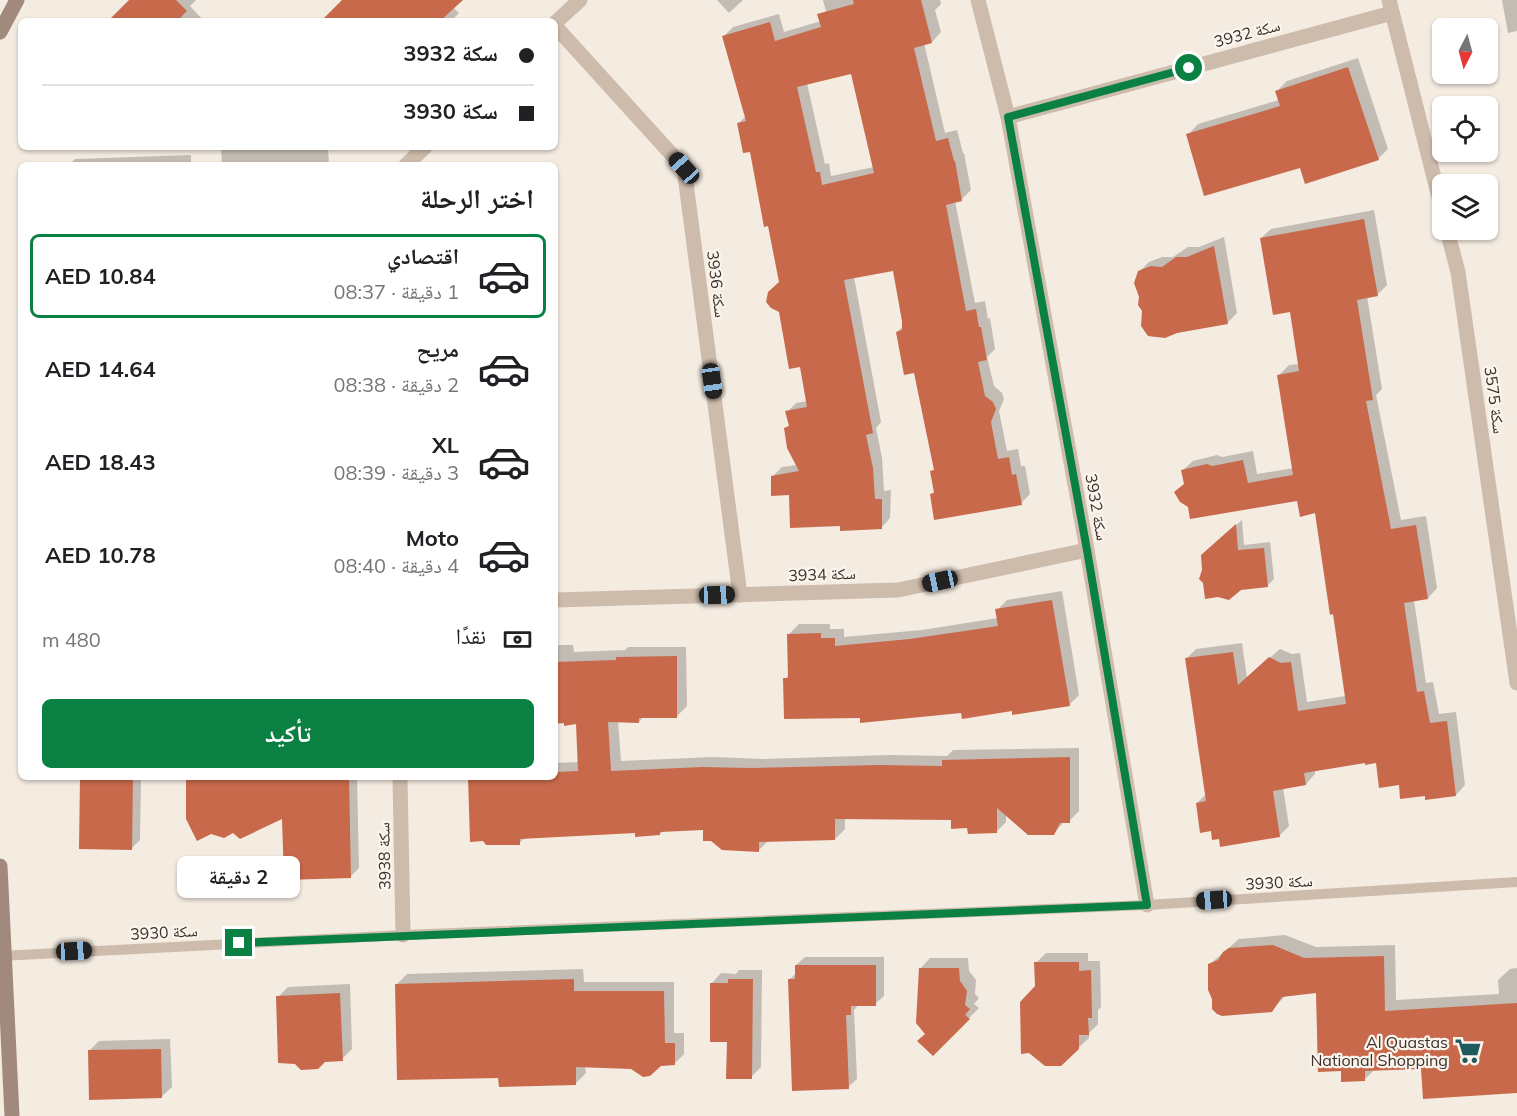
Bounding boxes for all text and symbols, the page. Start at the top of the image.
street label: سكة 3932 [1212,15,1282,51]
north arrow [1432,18,1498,84]
map controls [1432,18,1498,240]
text: سكة 3932 [403,39,498,67]
route start [1175,54,1202,81]
button: locate [1432,96,1498,162]
text: سكة 3930 [403,97,498,125]
car [665,149,703,187]
button: layers [1432,174,1498,240]
text: اختر الرحلة [420,181,534,215]
text: اقتصادي [387,242,459,270]
icon: car [477,249,531,303]
street label: سكة 3936 [703,249,731,319]
text: AED 10.84 [45,262,156,290]
text: 1 دقيقة · 08:37 [333,279,459,304]
text: مريح [416,335,459,363]
icon: car [477,342,531,396]
text: AED 14.64 [45,355,156,383]
car [701,362,723,400]
street label: سكة 3575 [1480,365,1510,435]
text: 2 دقيقة · 08:38 [333,372,459,397]
text: XL [432,431,459,459]
icon: car [477,435,531,489]
text: AED 18.43 [45,448,156,476]
text: 3 دقيقة · 08:39 [333,460,459,485]
street label: سكة 3932 [1081,472,1113,542]
text: Moto [406,524,459,552]
icon: car [477,528,531,582]
text: AED 10.78 [45,541,156,569]
text: 4 دقيقة · 08:40 [333,553,459,578]
street label: سكة 3934 [788,563,856,585]
car [921,568,959,594]
car [699,585,735,605]
text: نقدًا [456,622,486,650]
icon: cash [501,623,534,656]
text: 480 m [42,627,101,652]
button: تأكيد [42,699,534,768]
street label: سكة 3938 [373,822,395,890]
callout: 2 دقيقة [178,856,300,898]
text: 2 دقيقة [209,864,268,889]
street label: سكة 3930 [1245,870,1313,894]
car [1195,890,1233,910]
street label: سكة 3930 [130,920,198,944]
route end [225,929,252,956]
car [56,941,92,961]
place label: Al Quastas National Shopping [1310,1032,1448,1070]
supermarket icon: Al Quastas National Shopping [1453,1036,1483,1066]

